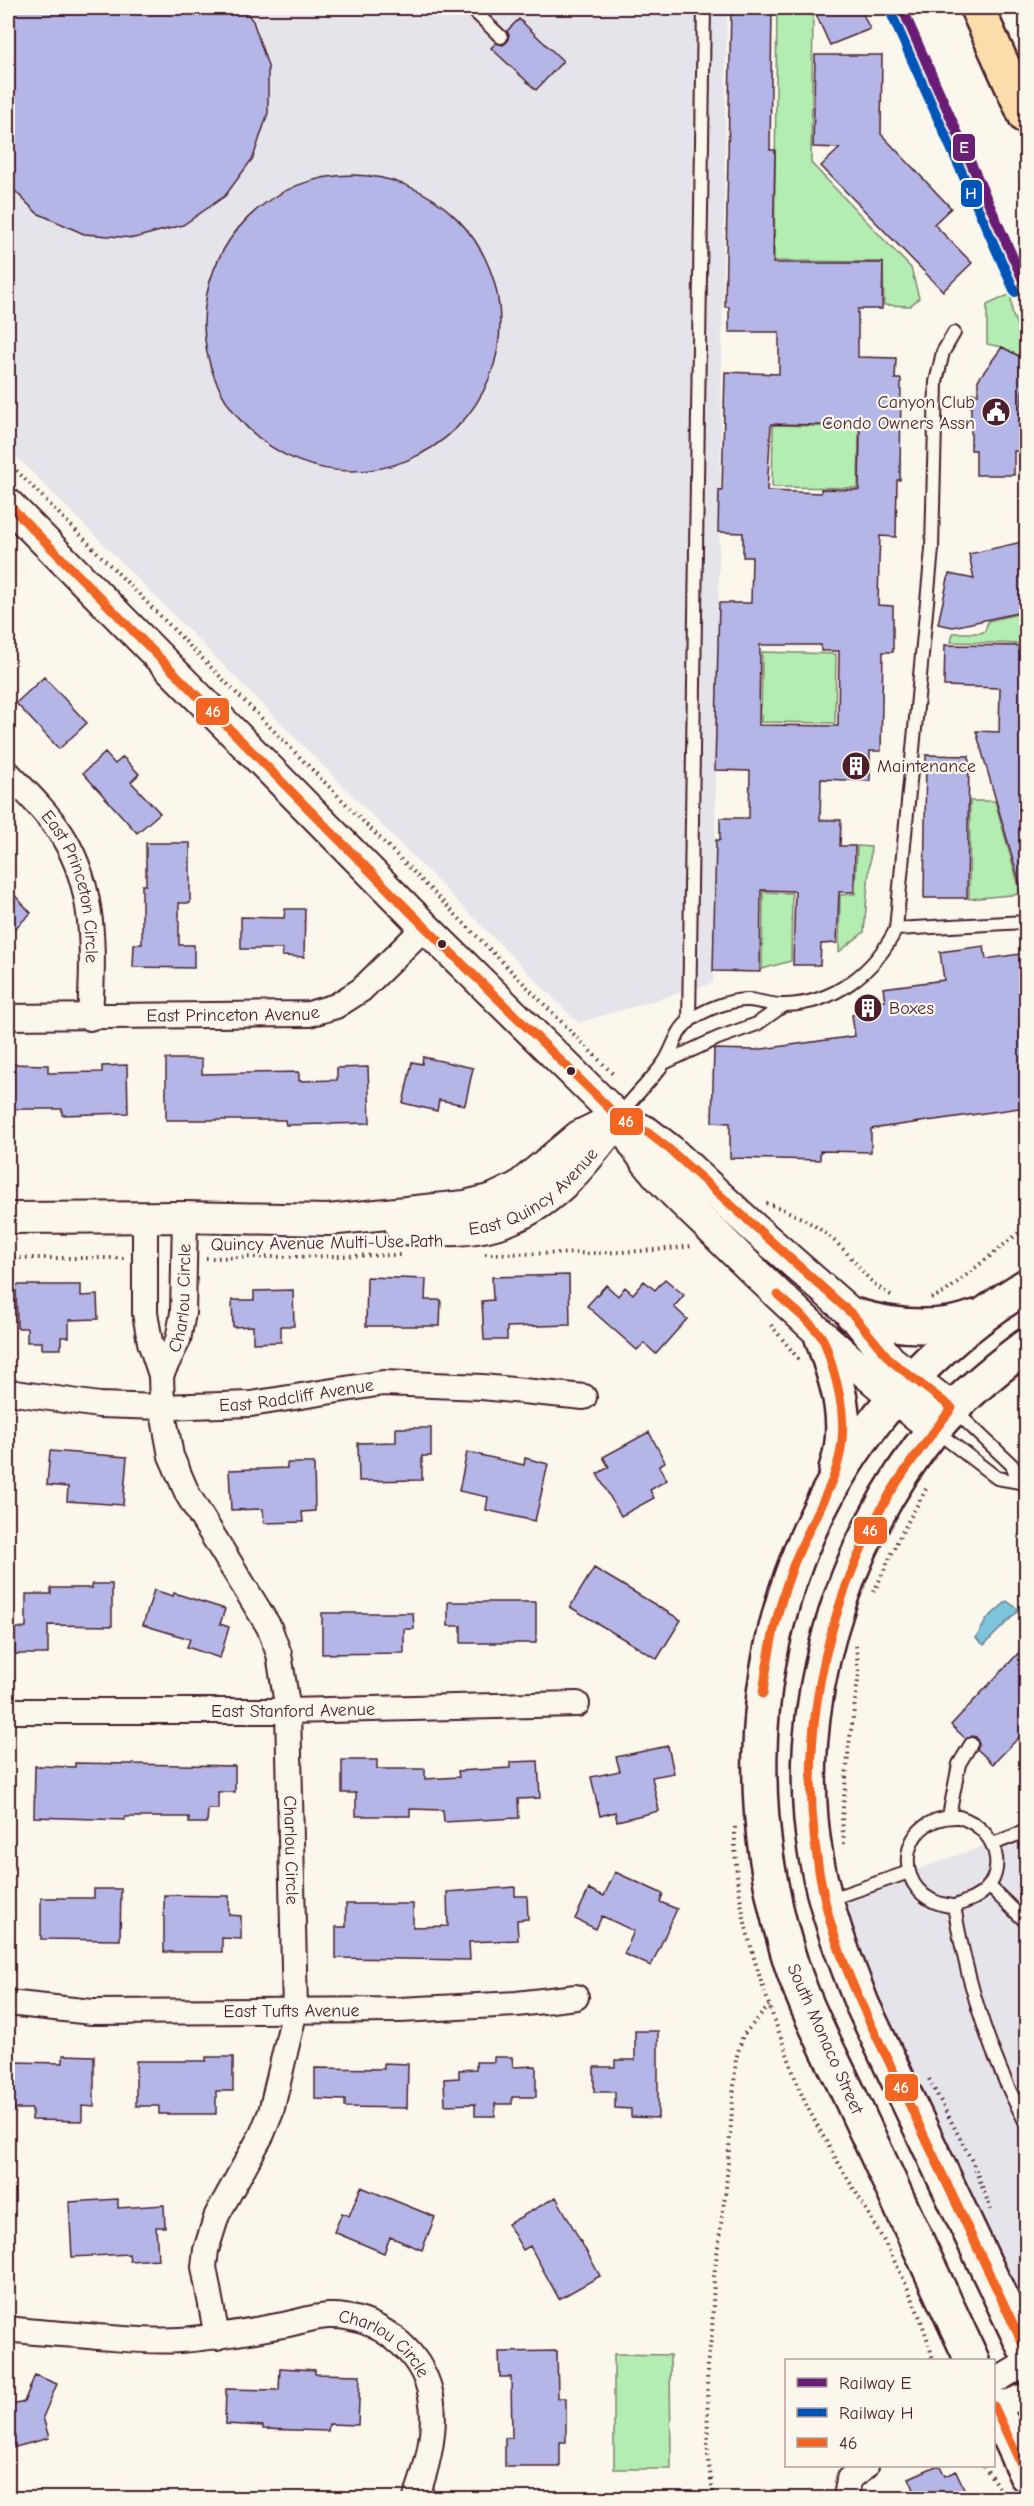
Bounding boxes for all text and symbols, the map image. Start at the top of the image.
line badge: E [952,133,976,162]
text: E [959,139,969,157]
line badge: H [960,179,983,208]
text: H [965,185,977,203]
place label: Canyon Club Condo Owners Assn [822,392,975,434]
public building icon: Canyon Club Condo Owners Assn [980,396,1012,428]
line badge: 46 [195,697,230,726]
text: 46 [205,703,221,721]
building icon: Maintenance [840,750,872,782]
place label: Maintenance [877,756,976,777]
street label: East Princeton Circle [37,806,102,963]
unlabelled marker [436,938,448,950]
building icon: Boxes [852,992,884,1024]
place label: Boxes [889,998,934,1019]
street label: East Princeton Avenue [146,1001,322,1026]
unlabelled marker [565,1065,577,1077]
line badge: 46 [609,1107,644,1136]
text: 46 [618,1113,634,1131]
street label: East Quincy Avenue [467,1143,602,1240]
street label: Quincy Avenue Multi-Use Path [211,1230,443,1256]
street label: Charlou Circle [163,1244,195,1356]
street label: East Radcliff Avenue [219,1374,375,1416]
line badge: 46 [853,1516,888,1545]
text: 46 [862,1522,878,1540]
street label: East Stanford Avenue [211,1698,375,1722]
street label: Charlou Circle [279,1795,303,1905]
street label: South Monaco Street [782,1960,868,2118]
street label: East Tufts Avenue [223,2000,360,2022]
line badge: 46 [884,2073,919,2102]
text: 46 [893,2079,909,2097]
street label: Charlou Circle [337,2306,434,2381]
legend [785,2359,995,2467]
text: Railway E [839,2373,912,2394]
text: Railway H [839,2403,914,2424]
text: 46 [839,2433,857,2454]

